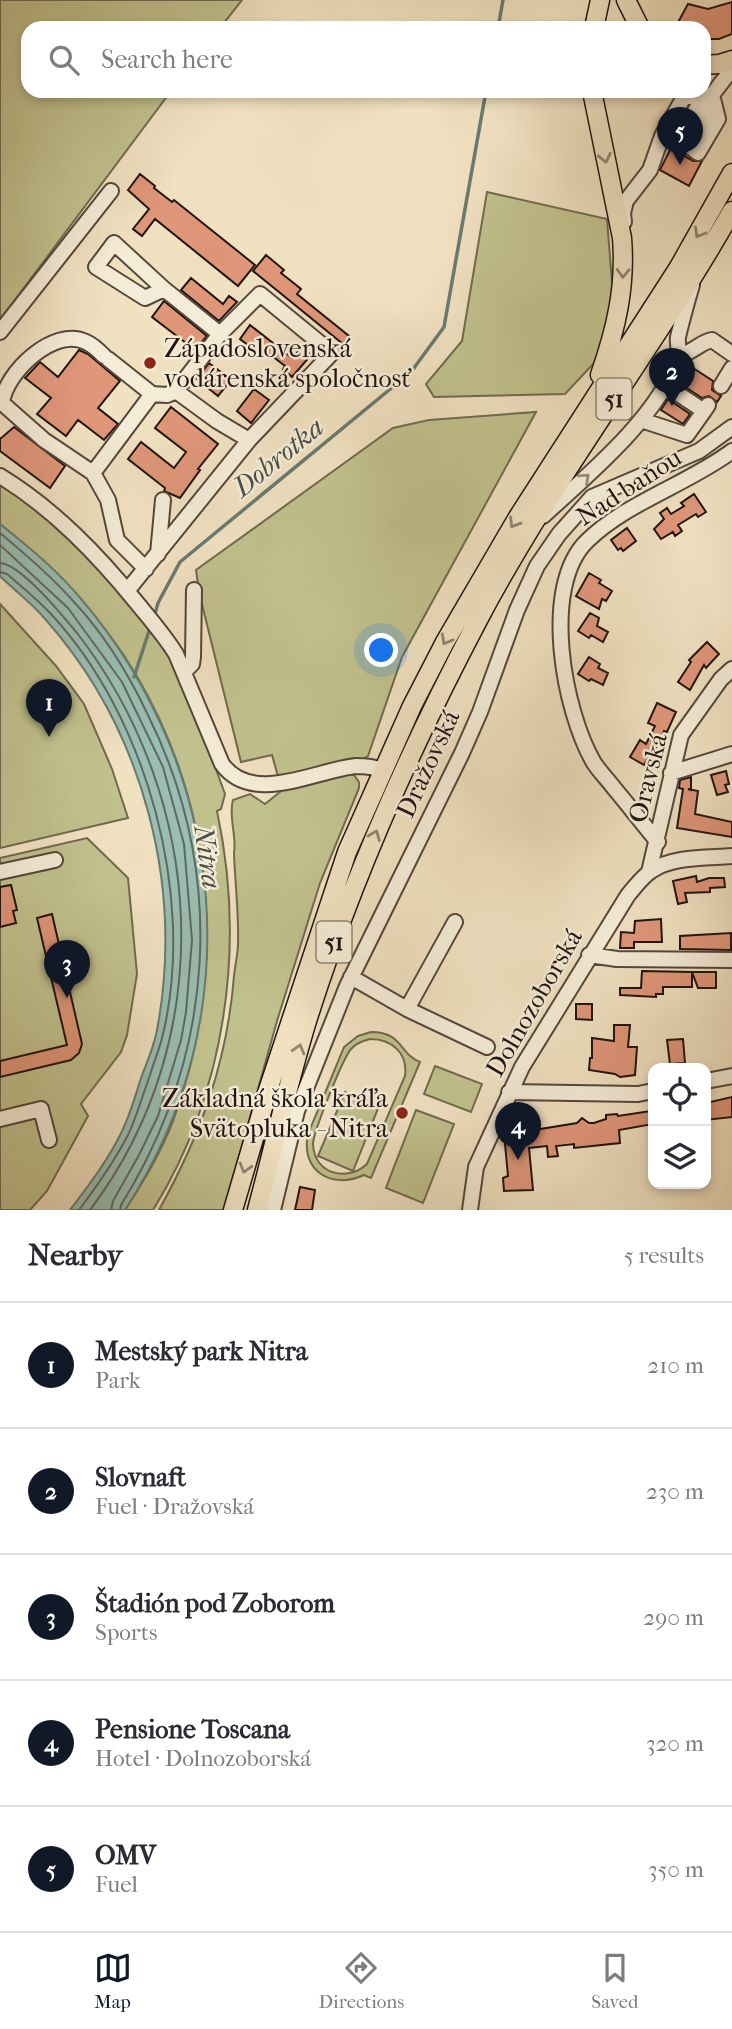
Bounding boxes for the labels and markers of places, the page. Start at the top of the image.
pin: 5 [657,107,703,165]
place label: Západoslovenská vodárenská spoločnosť [164,333,412,394]
pin: 2 [649,348,695,406]
marker: Západoslovenská vodárenská spoločnosť [142,355,158,371]
pin: 1 [26,679,72,737]
pin: 3 [44,940,90,998]
place label: Základná škola kráľa Svätopluka - Nitra [162,1083,389,1144]
pin: 4 [495,1102,541,1160]
marker: Základná škola kráľa Svätopluka - Nitra [394,1105,410,1121]

